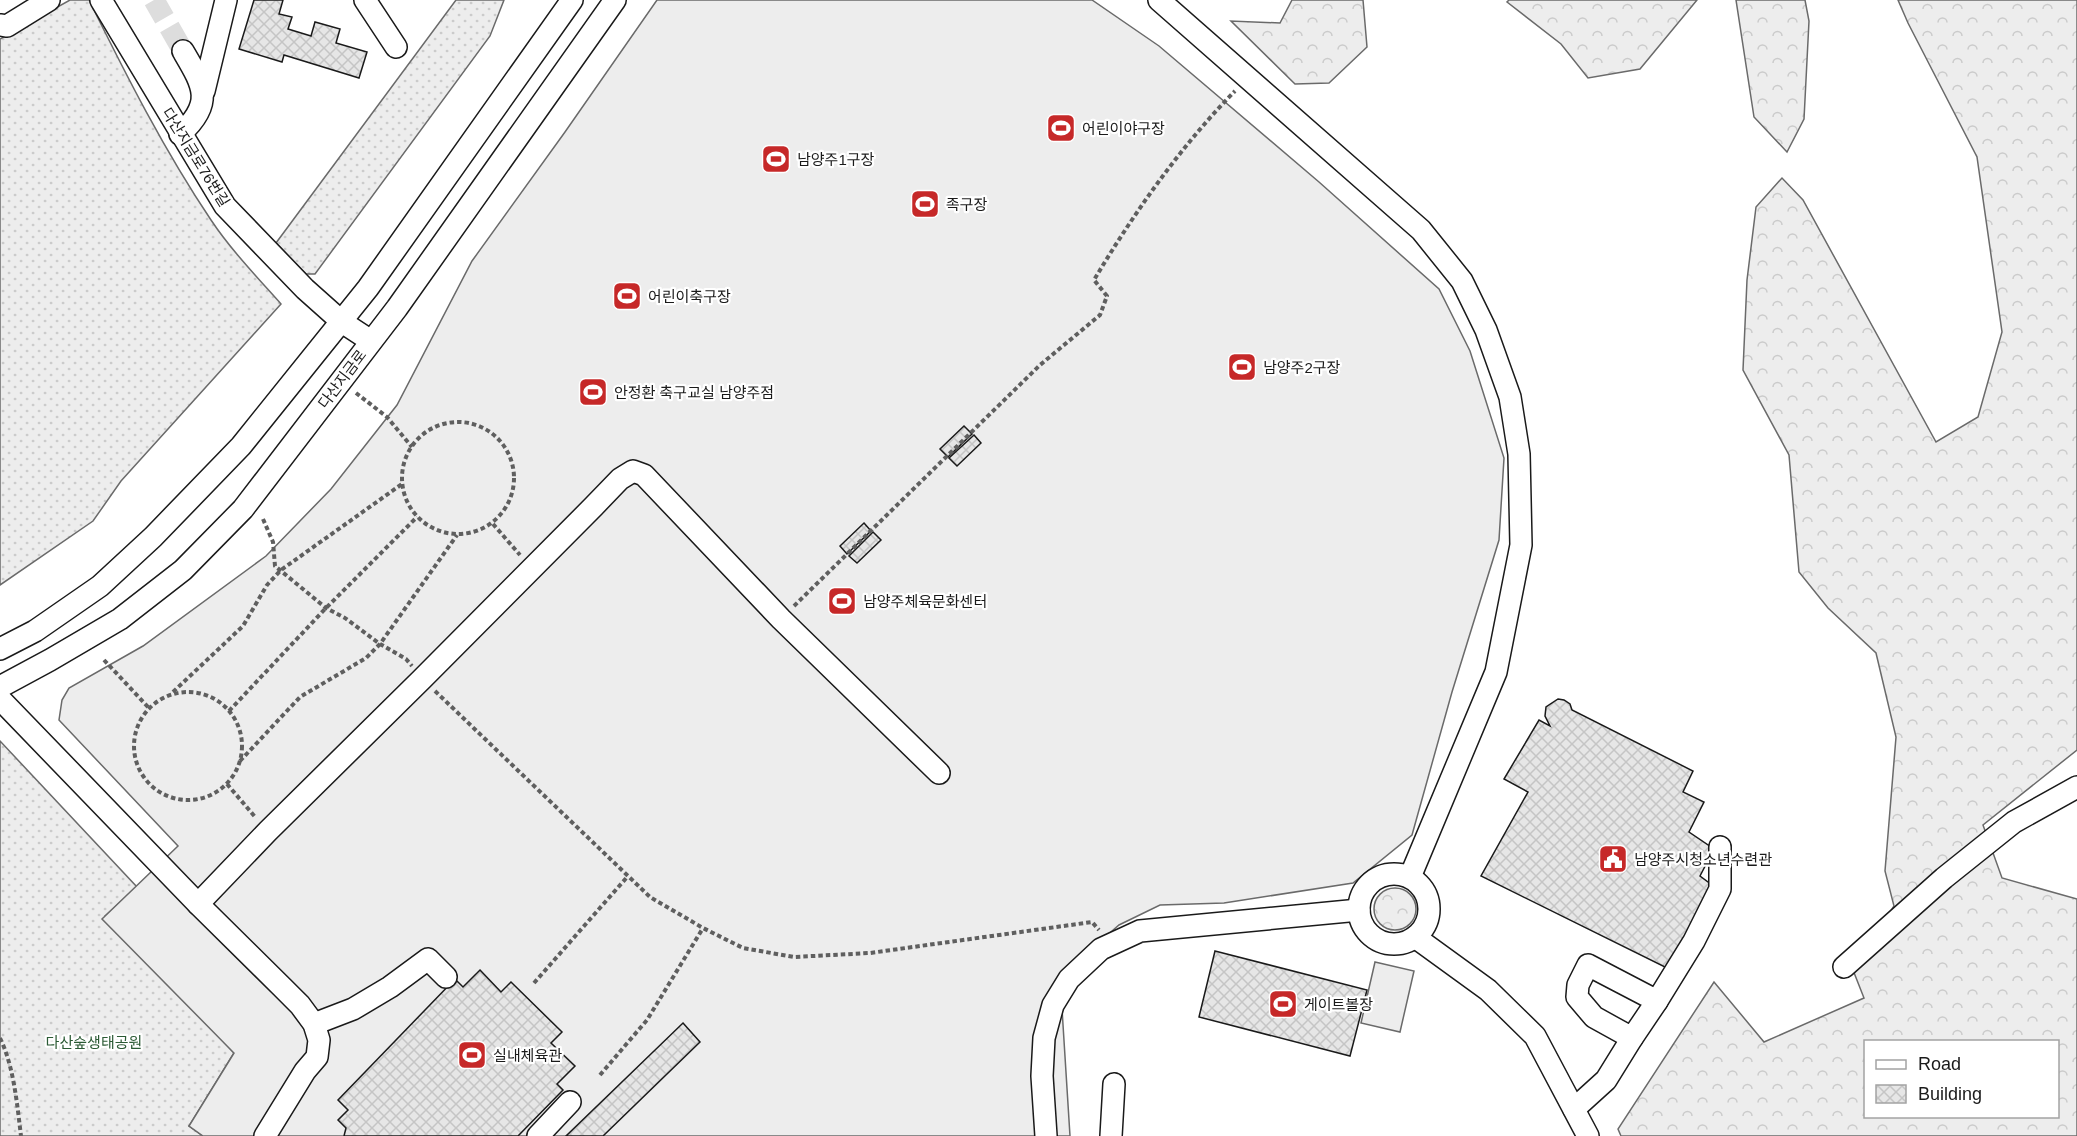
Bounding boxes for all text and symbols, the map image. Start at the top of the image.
street label: 다산지금로76번길 [159,104,233,210]
sports icon: 어린이야구장 [1045,112,1077,144]
place label: 어린이야구장 [1082,120,1165,137]
sports icon: 남양주1구장 [760,143,792,175]
place label: 남양주1구장 [797,151,875,168]
sports icon: 족구장 [909,188,941,220]
place label: 족구장 [946,196,988,213]
sports icon: 어린이축구장 [611,280,643,312]
place label: 어린이축구장 [648,288,731,305]
street label: 다산지금로 [314,346,370,412]
sports icon: 남양주2구장 [1226,351,1258,383]
place label: 남양주2구장 [1263,359,1341,376]
sports icon: 안정환 축구교실 남양주점 [577,376,609,408]
place label: 안정환 축구교실 남양주점 [614,384,774,401]
sports icon: 남양주체육문화센터 [826,585,858,617]
place label: 남양주체육문화센터 [863,593,987,610]
public building icon: 남양주시청소년수련관 [1597,843,1629,875]
place label: 남양주시청소년수련관 [1634,851,1772,868]
sports icon: 게이트볼장 [1267,988,1299,1020]
place label: 게이트볼장 [1304,996,1373,1013]
park label: 다산숲생태공원 [46,1034,142,1051]
sports icon: 실내체육관 [456,1039,488,1071]
legend [1864,1040,2059,1118]
place label: 실내체육관 [493,1047,562,1064]
text: Road [1918,1054,1961,1074]
text: Building [1918,1084,1982,1104]

